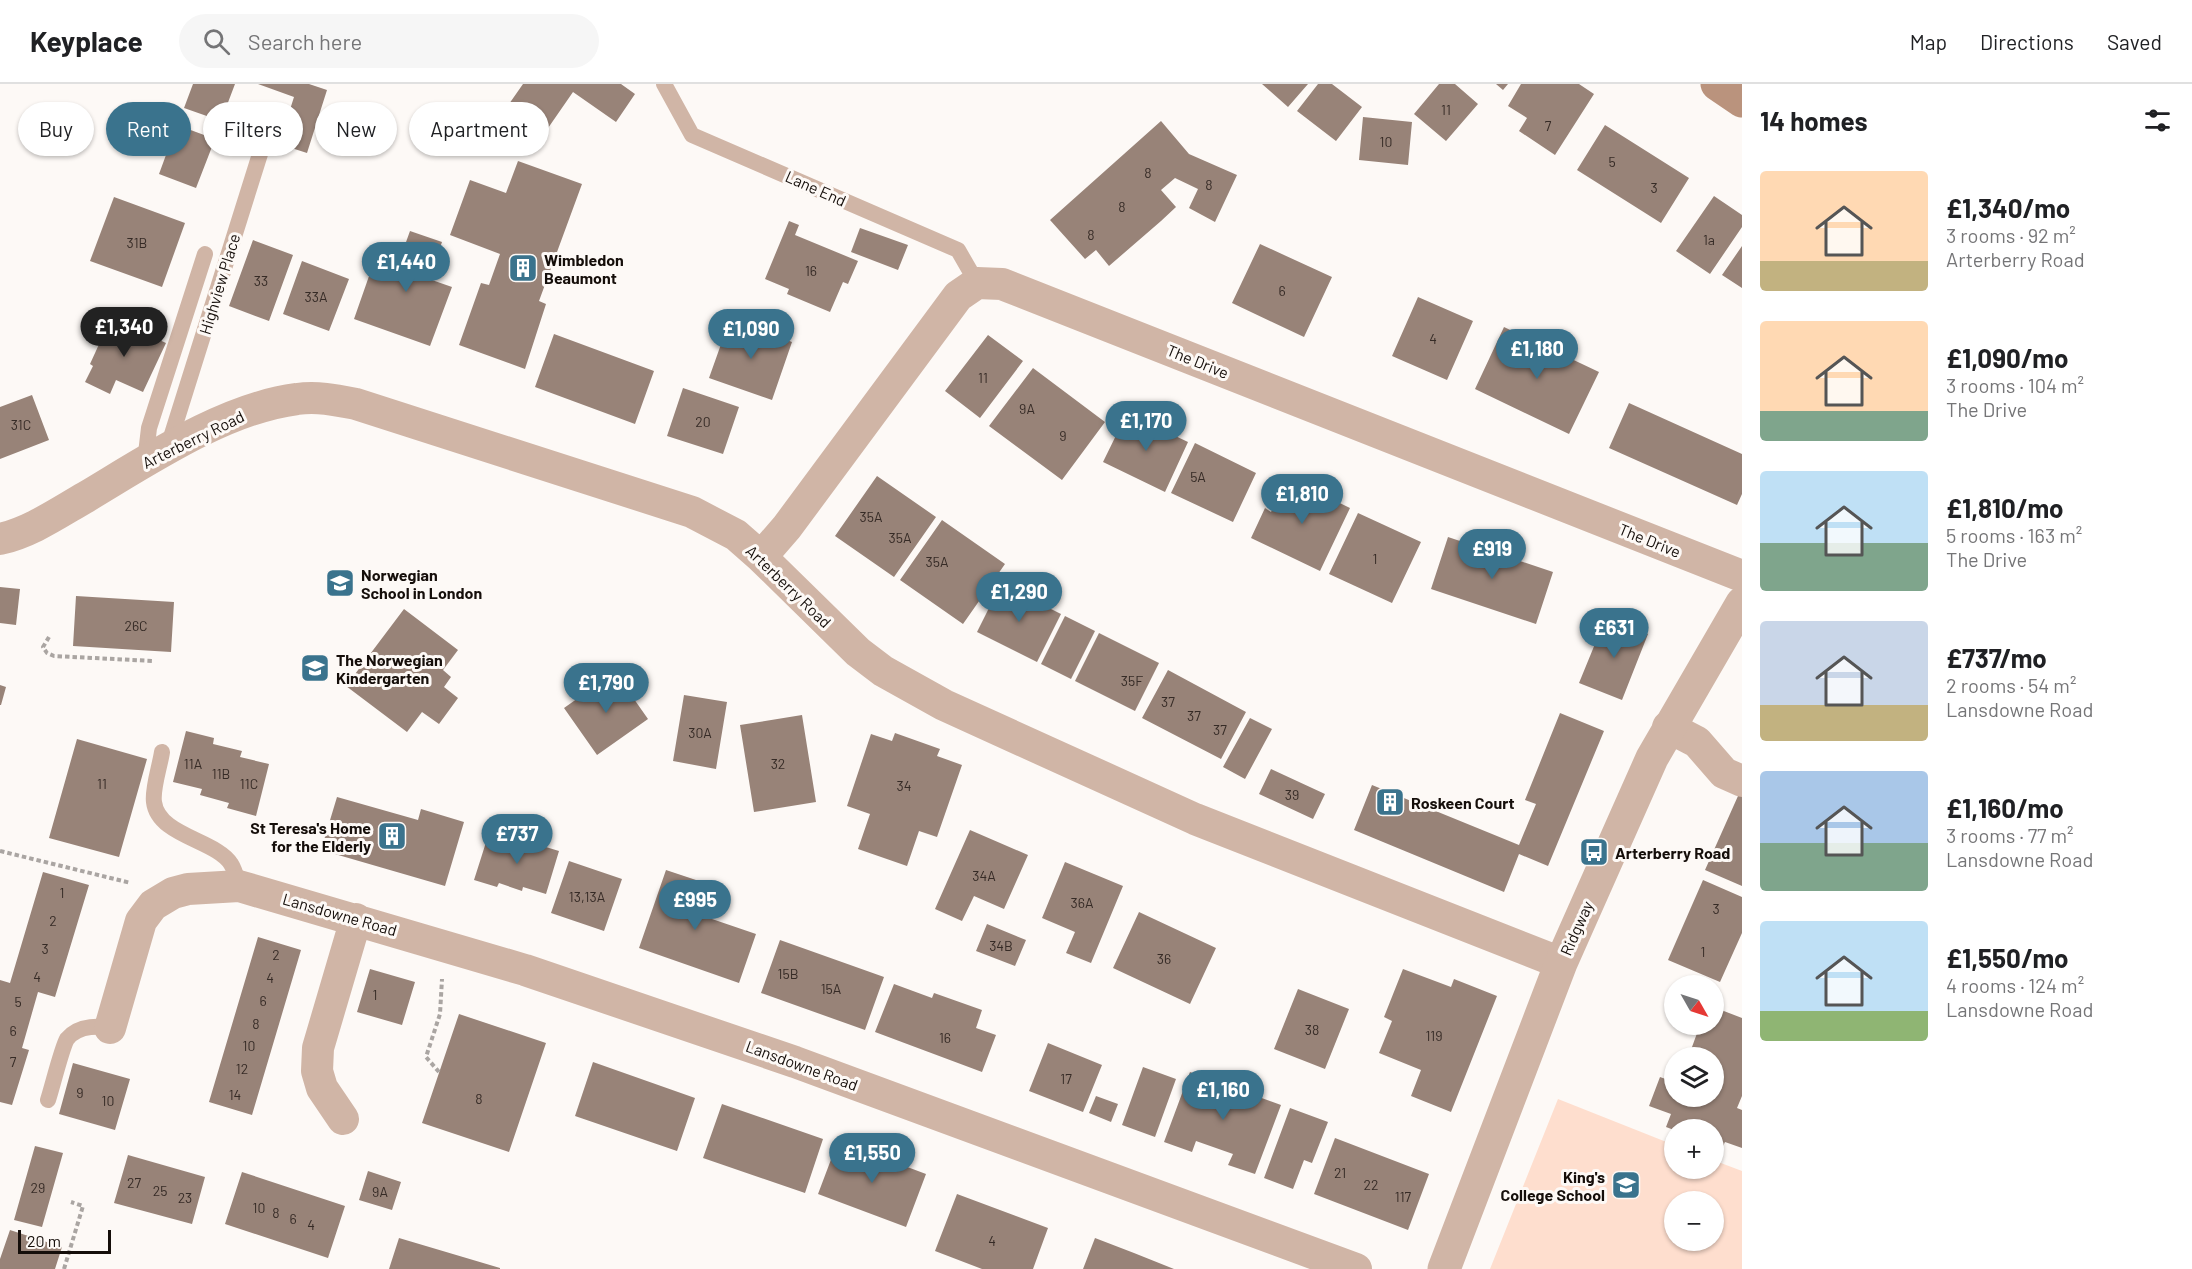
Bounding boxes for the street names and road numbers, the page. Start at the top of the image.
street label: Lane End [783,166,849,210]
street label: Highview Place [195,231,243,337]
street label: The Drive [1164,340,1232,382]
street label: Arterberry Road [139,406,247,472]
street label: The Drive [1616,519,1684,561]
street label: Arterberry Road [743,541,835,631]
street label: Lansdowne Road [281,889,399,939]
street label: Ridgway [1556,897,1597,958]
street label: Lansdowne Road [743,1036,861,1094]

